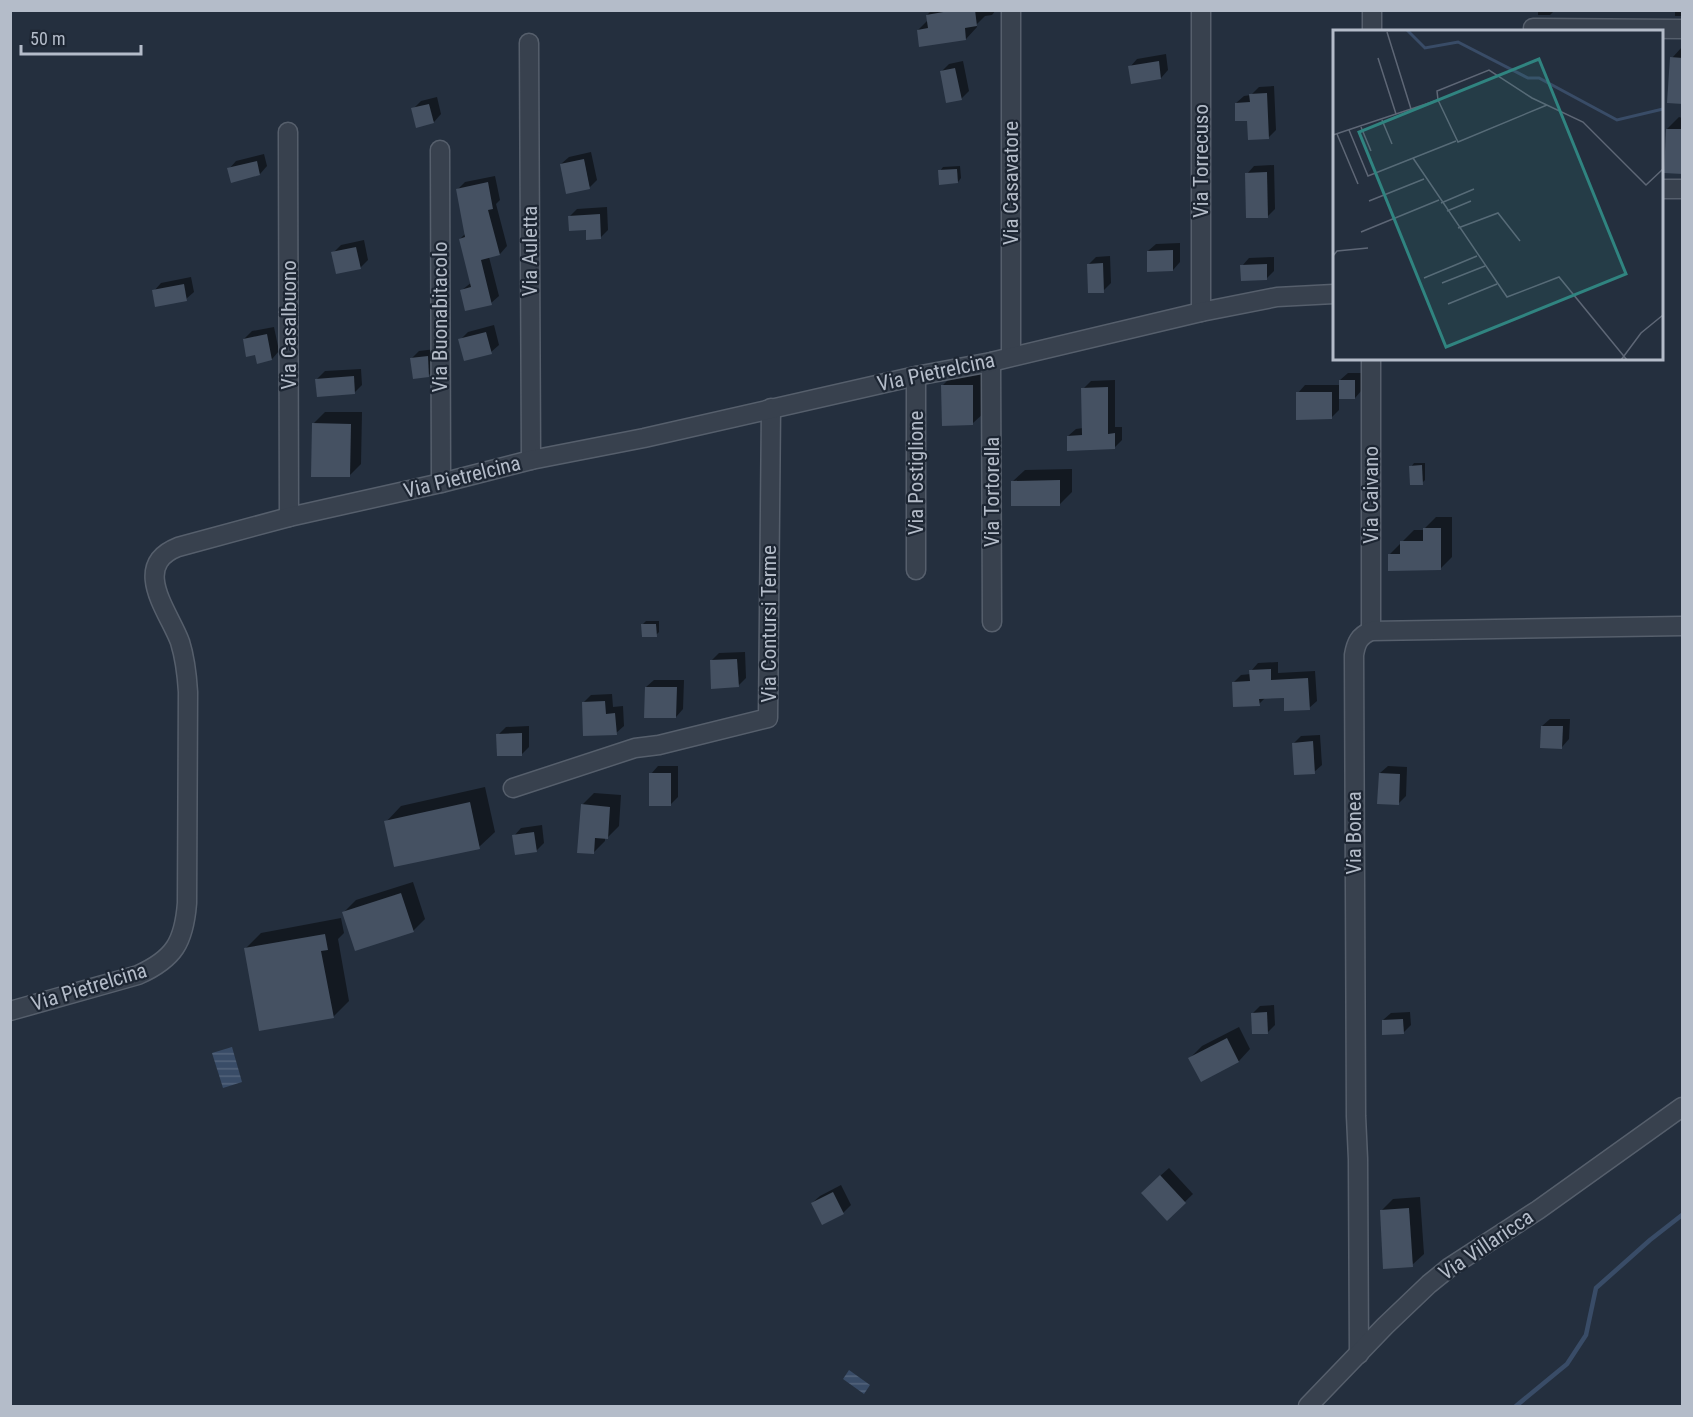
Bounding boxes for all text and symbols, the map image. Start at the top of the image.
scale bar [21,18,141,56]
text: 50 m [30,28,65,49]
inset map [1333,30,1663,360]
street label: Via Torrecuso [1189,104,1213,218]
street label: Via Casavatore [999,121,1023,245]
street label: Via Auletta [518,206,542,296]
street label: Via Buonabitacolo [428,242,452,392]
street label: Via Casalbuono [277,260,301,390]
street label: Via Pietrelcina [875,348,997,396]
street label: Via Postiglione [904,411,928,535]
street label: Via Tortorella [980,437,1004,547]
street label: Via Caivano [1359,446,1383,544]
street label: Via Pietrelcina [401,451,523,503]
street label: Via Contursi Terme [757,545,781,703]
street label: Via Bonea [1342,791,1366,875]
street label: Via Pietrelcina [28,958,150,1016]
street label: Via Villaricca [1434,1205,1538,1285]

